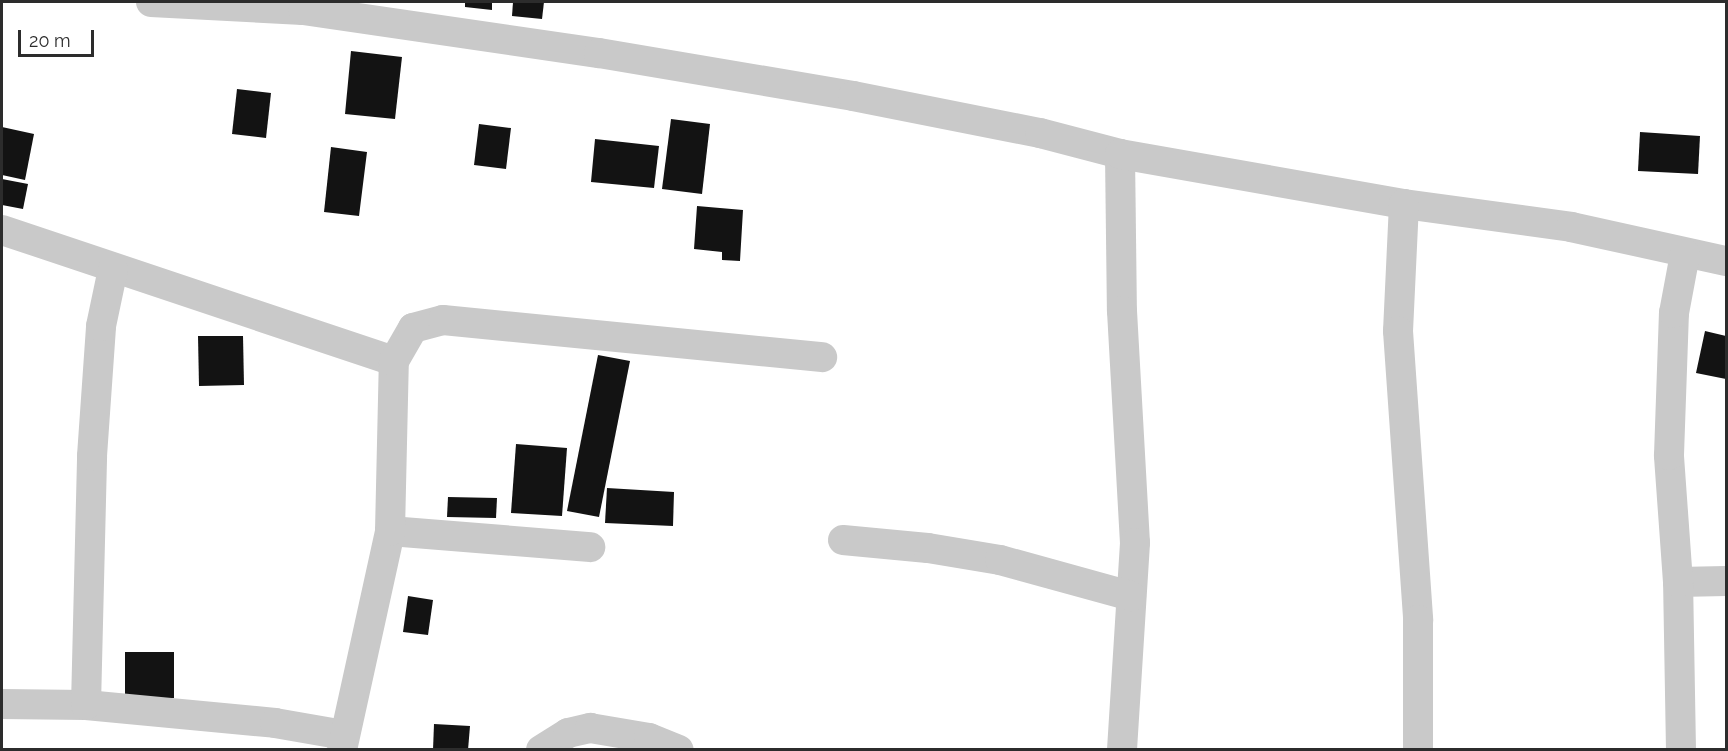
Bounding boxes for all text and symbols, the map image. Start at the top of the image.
scale bar [21,18,98,56]
text: 20 m [29,30,71,51]

